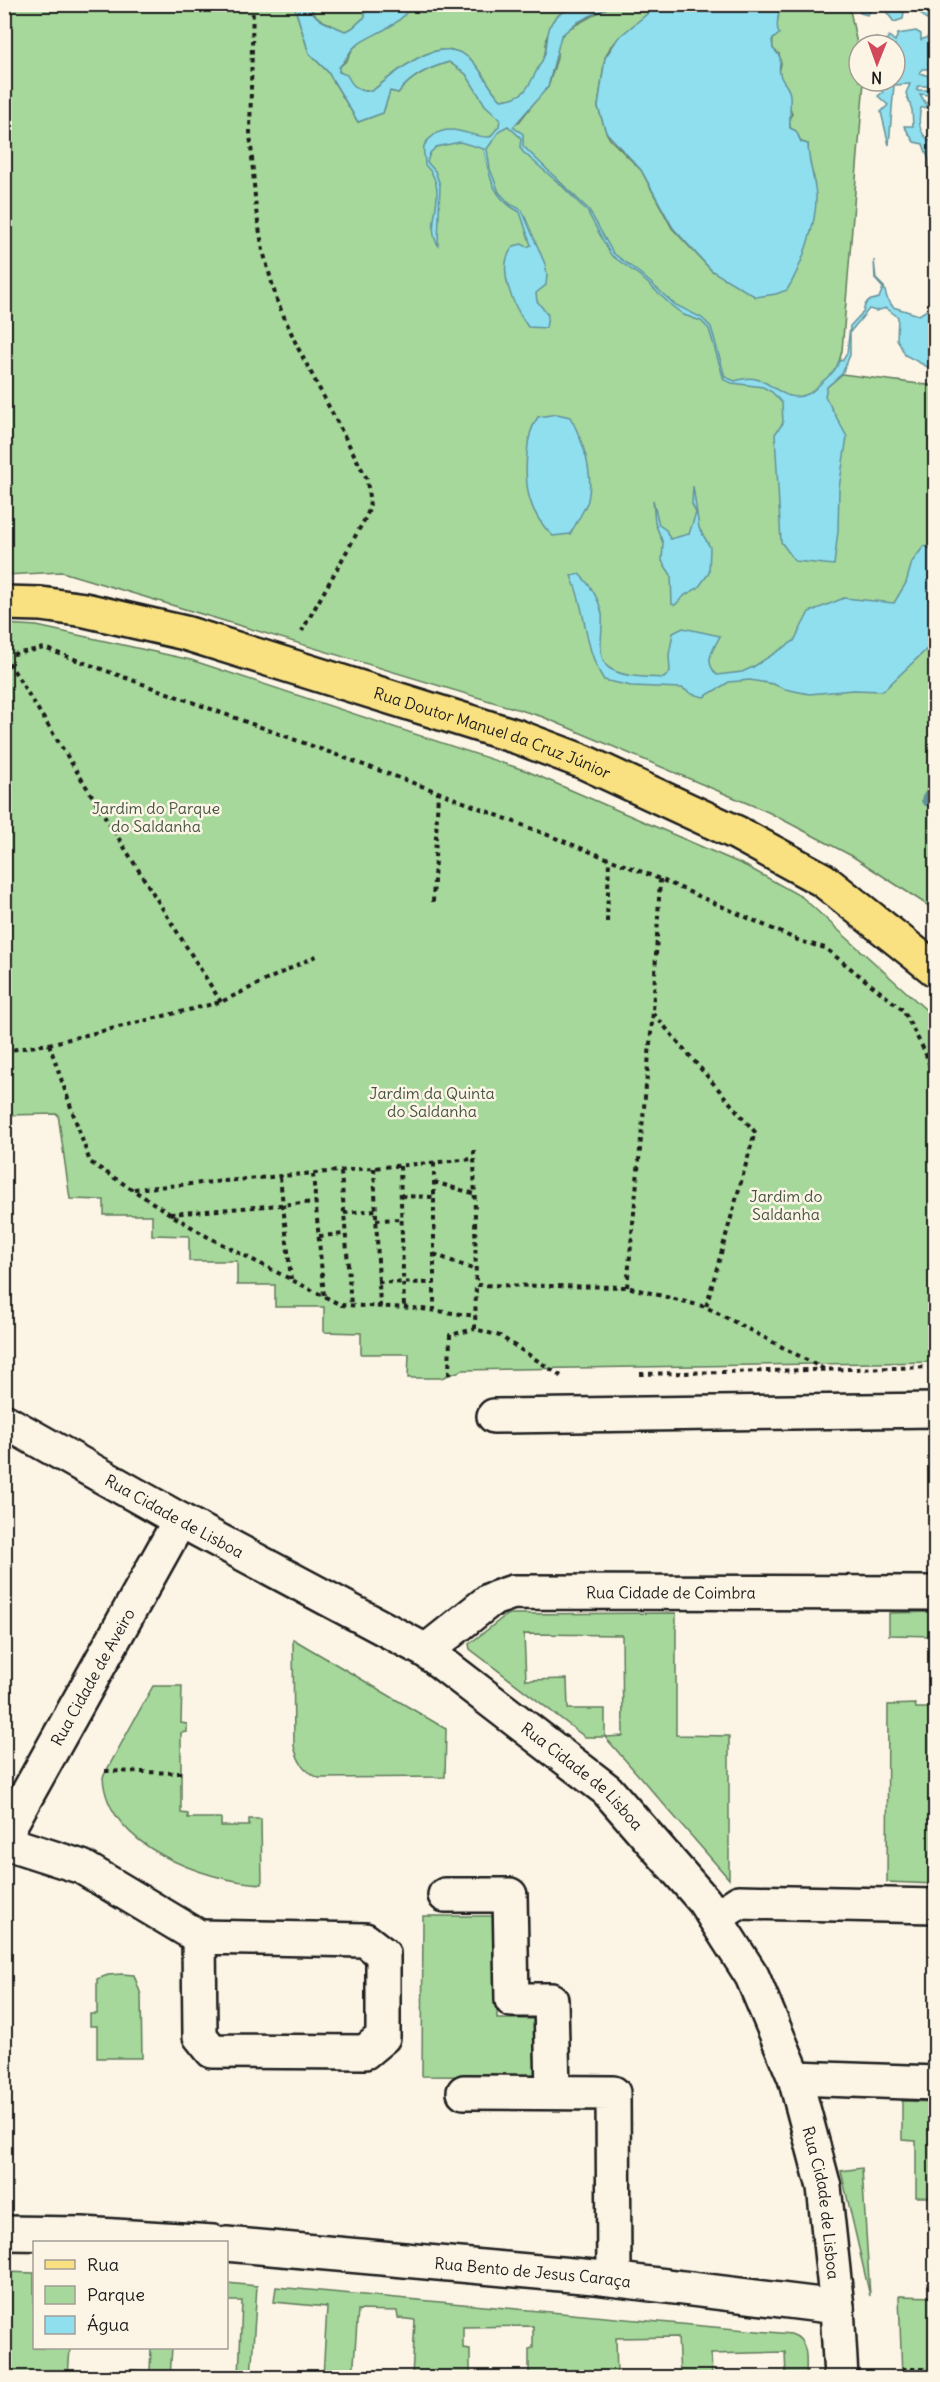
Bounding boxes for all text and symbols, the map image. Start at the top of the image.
north arrow [847,33,907,93]
text: N [871,68,882,88]
street label: Rua Doutor Manuel da Cruz Júnior [371,683,614,783]
park label: Jardim do Parque do Saldanha [92,798,220,836]
park label: Jardim da Quinta do Saldanha [369,1083,495,1121]
park label: Jardim do Saldanha [750,1186,822,1224]
street label: Rua Cidade de Lisboa [101,1470,247,1562]
street label: Rua Cidade de Coimbra [586,1582,756,1603]
street label: Rua Cidade de Aveiro [46,1605,139,1749]
street label: Rua Cidade de Lisboa [517,1718,647,1834]
street label: Rua Cidade de Lisboa [798,2124,844,2280]
legend [33,2241,228,2349]
text: Rua [87,2253,119,2276]
street label: Rua Bento de Jesus Caraça [434,2253,632,2291]
text: Parque [87,2283,145,2306]
text: Água [87,2313,129,2336]

